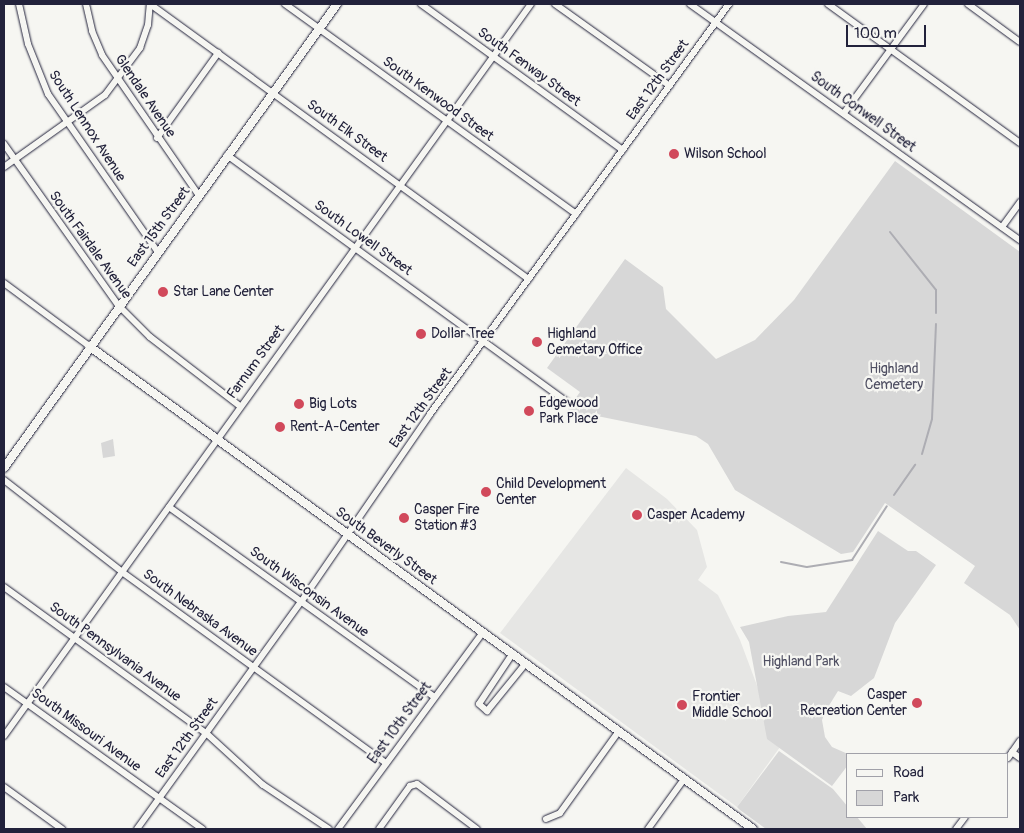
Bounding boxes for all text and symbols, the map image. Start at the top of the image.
scale bar [849,15,929,47]
street label: South Fenway Street [474,24,584,110]
text: 100 m [854,24,897,43]
street label: East 12th Street [623,37,693,123]
street label: Glendale Avenue [111,51,179,141]
street label: South Kenwood Street [379,53,497,145]
street label: South Lennox Avenue [45,67,129,185]
street label: South Conwell Street [807,68,919,156]
street label: South Elk Street [303,96,391,166]
place label: Wilson School [684,146,767,162]
marker: Wilson School [668,148,680,160]
street label: East 15th Street [124,184,194,270]
street label: South Fairdale Avenue [45,188,135,302]
street label: South Lowell Street [311,197,415,279]
place label: Star Lane Center [173,284,274,300]
marker: Star Lane Center [157,286,169,298]
street label: Farnum Street [224,322,288,402]
place label: Dollar Tree [431,326,494,342]
place label: Highland Cemetary Office [547,326,642,358]
marker: Dollar Tree [415,328,427,340]
marker: Highland Cemetary Office [531,336,543,348]
park label: Highland Cemetery [865,361,923,394]
street label: East 12th Street [386,365,456,451]
place label: Edgewood Park Place [539,395,598,428]
place label: Big Lots [309,396,357,412]
marker: Big Lots [293,398,305,410]
marker: Edgewood Park Place [523,405,535,417]
place label: Rent-A-Center [290,419,380,435]
marker: Rent-A-Center [274,421,286,433]
place label: Child Development Center [496,476,606,508]
marker: Child Development Center [480,486,492,498]
place label: Casper Fire Station #3 [414,502,479,534]
street label: South Beverly Street [332,504,440,588]
place label: Casper Academy [647,507,745,523]
marker: Casper Academy [631,509,643,521]
marker: Casper Fire Station #3 [398,512,410,524]
street label: South Wisconsin Avenue [246,543,372,641]
street label: South Nebraska Avenue [139,566,261,660]
street label: South Pennsylvania Avenue [46,599,184,705]
park label: Highland Park [763,654,839,670]
street label: East 10th Street [365,679,435,767]
street label: South Missouri Avenue [28,685,144,775]
place label: Casper Recreation Center [800,687,907,720]
place label: Frontier Middle School [692,689,772,722]
street label: East 12th Street [152,695,222,781]
marker: Casper Recreation Center [911,697,923,709]
marker: Frontier Middle School [676,699,688,711]
legend [846,753,1009,818]
text: Road [893,763,924,782]
text: Park [893,788,919,807]

